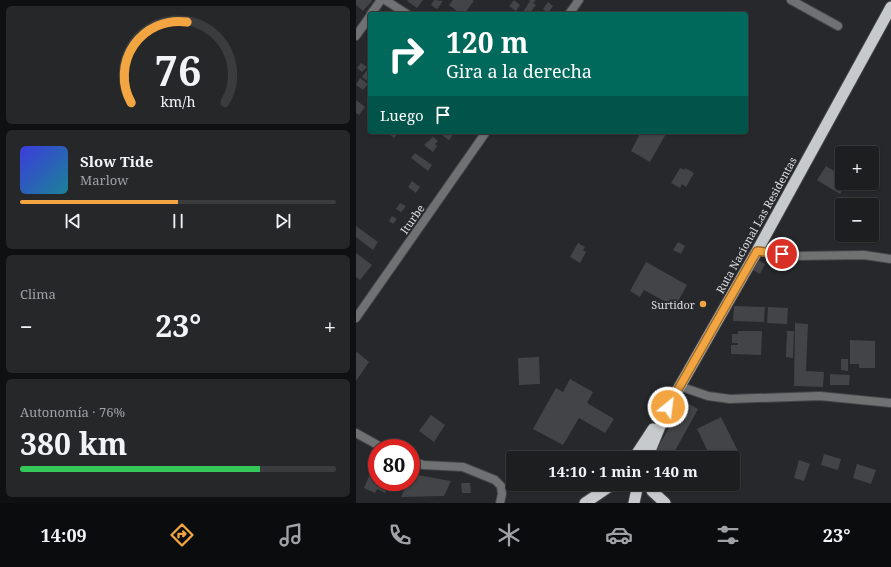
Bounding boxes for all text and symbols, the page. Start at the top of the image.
text: 120 m [446,23,528,61]
icon: right [380,28,432,80]
text: 76 [154,42,202,98]
text: Gira a la derecha [446,59,592,83]
text: km/h [160,92,196,111]
icon: arrive [432,104,454,126]
text: Luego [380,105,424,125]
map controls [835,146,879,242]
button: + [835,146,879,190]
text: Slow Tide [80,151,153,171]
street label: Ruta Nacional Las Residentas [712,154,800,296]
text: Marlow [80,171,128,189]
button: − [835,198,879,242]
street label: Iturbe [396,201,428,237]
icon: previous [62,210,84,232]
icon: pause [167,210,189,232]
icon: next [272,210,294,232]
pin [765,237,799,271]
icon: arrive [771,243,793,265]
text: Clima [20,285,56,303]
place label: Surtidor [651,297,696,312]
marker: Surtidor [698,299,708,309]
text: 23° [155,305,201,346]
text: − [20,311,33,341]
text: + [324,311,336,341]
position arrow [647,386,689,428]
text: Autonomía · 76% [20,403,125,421]
text: 380 km [20,423,127,464]
speed limit sign: 80 [368,439,420,491]
text: 14:10 · 1 min · 140 m [548,461,698,481]
icon: directions [168,521,196,549]
icon: music [277,521,305,549]
icon: phone [386,521,414,549]
icon: climate [495,521,523,549]
icon: car [605,521,633,549]
icon: filters [714,521,742,549]
text: 14:09 [41,523,87,547]
text: 23° [823,523,850,547]

